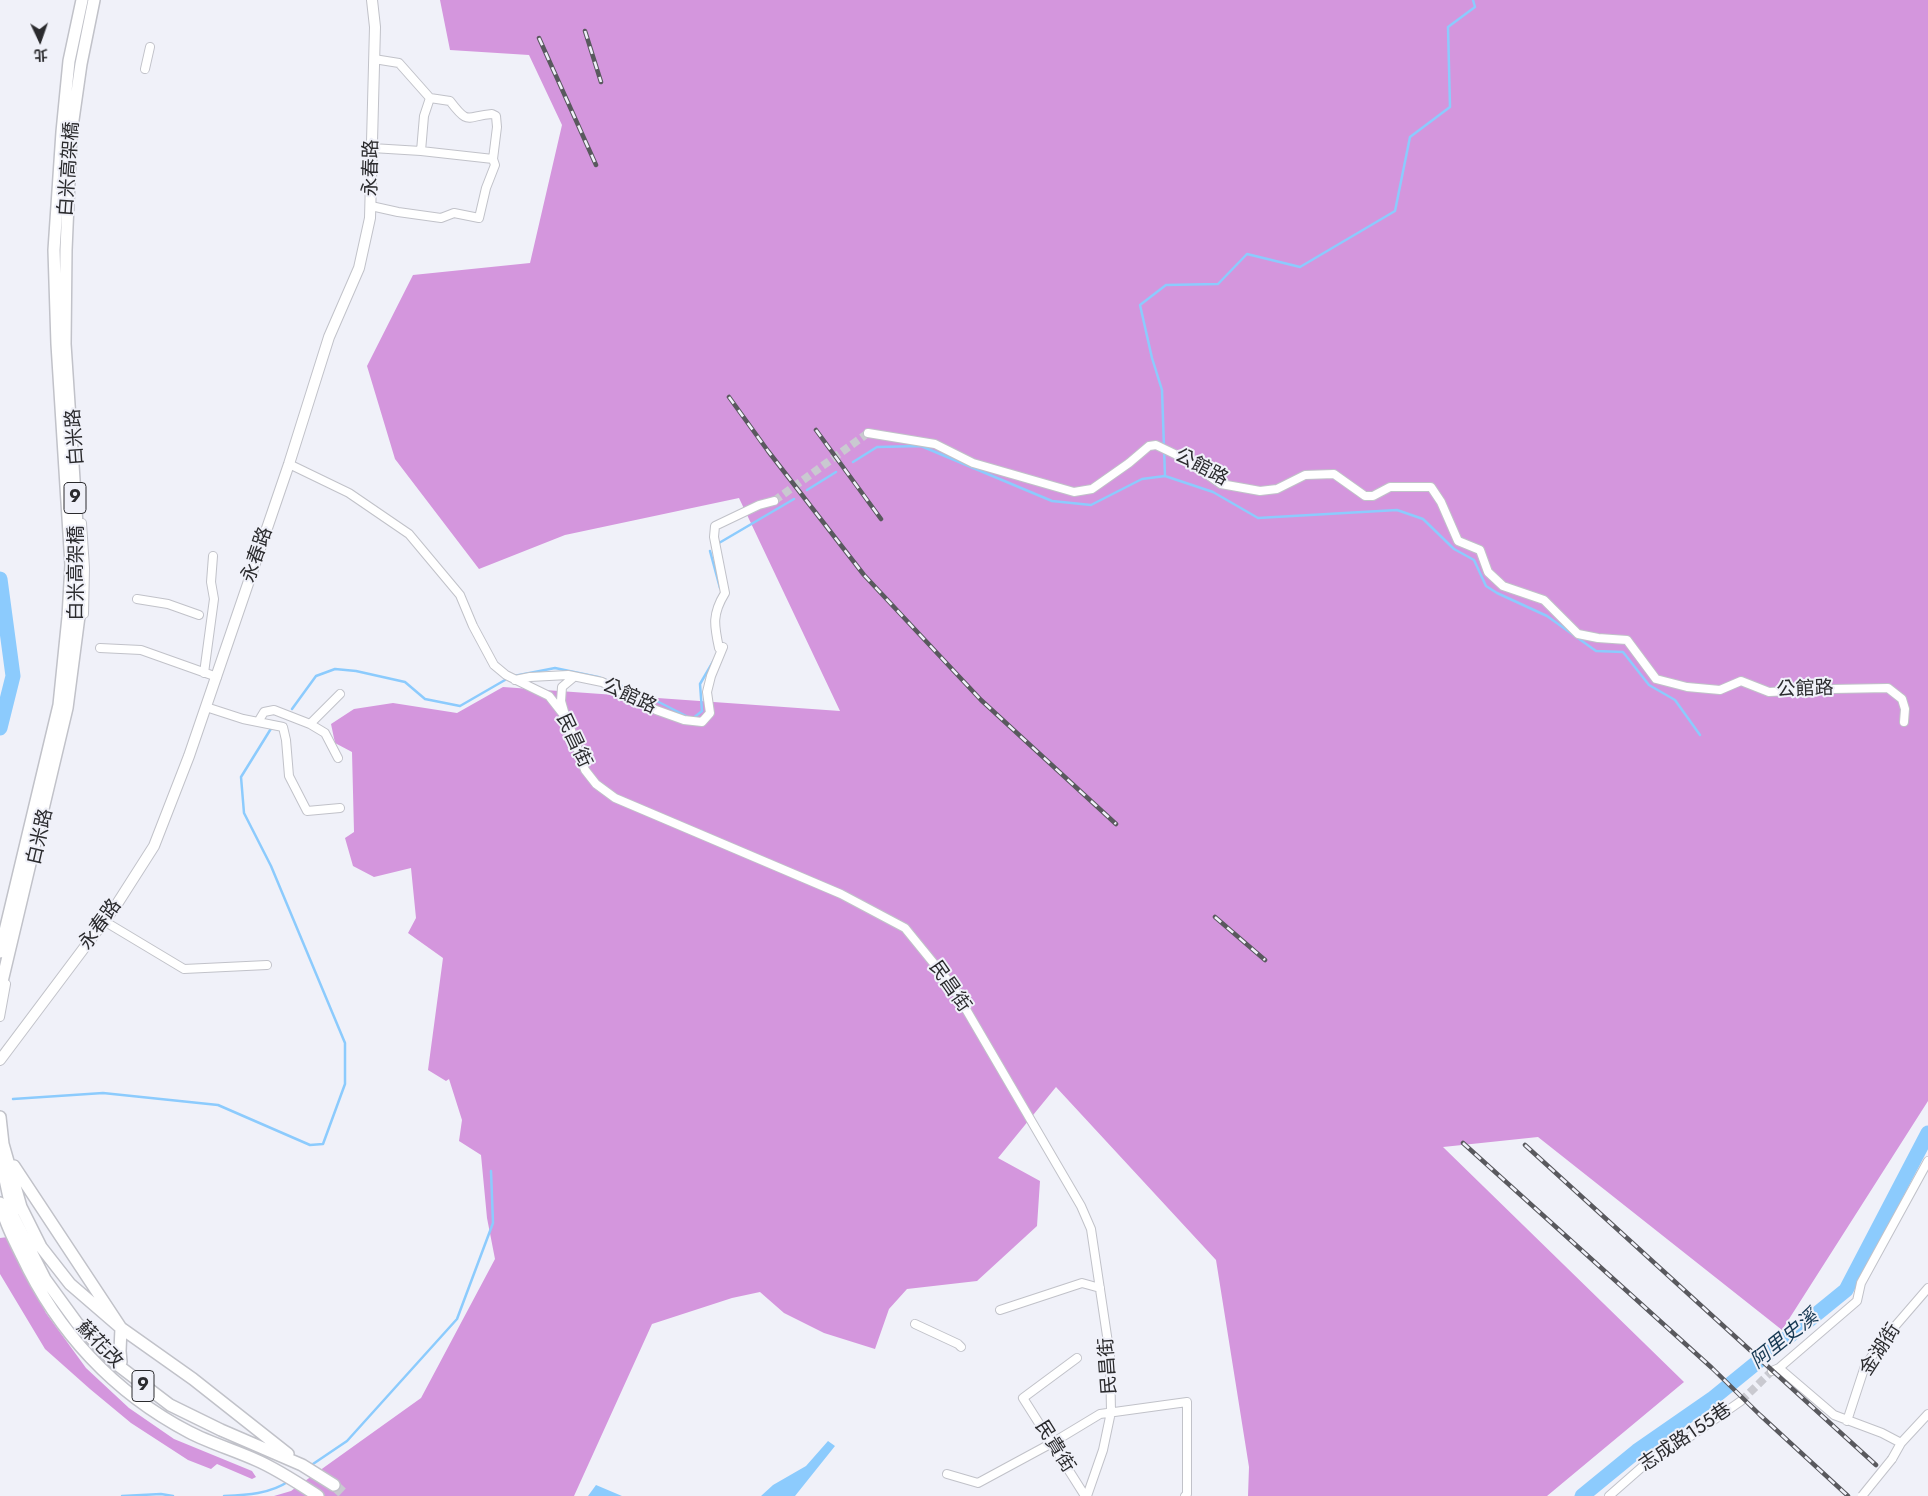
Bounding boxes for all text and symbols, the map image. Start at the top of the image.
north arrow [15,15,65,65]
text: 北 [33,45,48,65]
street label: 白米高架橋 [55,121,85,217]
street label: 永春路 [360,139,384,197]
street label: 白米路 [63,408,89,466]
street label: 公館路 [1170,445,1232,491]
road number: 9 [64,482,86,514]
street label: 永春路 [238,524,278,586]
street label: 白米高架橋 [66,526,88,620]
street label: 公館路 [598,675,660,719]
street label: 公館路 [1776,678,1834,702]
street label: 民昌街 [551,710,595,772]
street label: 白米路 [23,807,59,867]
street label: 永春路 [75,895,127,955]
street label: 民昌街 [923,957,975,1017]
water label: 阿里史溪 [1746,1306,1824,1374]
street label: 蘇花改 [71,1317,127,1373]
street label: 金湖街 [1856,1320,1906,1380]
street label: 民昌街 [1096,1337,1122,1395]
road number: 9 [132,1370,154,1402]
street label: 志成路155巷 [1636,1399,1736,1477]
street label: 民貴街 [1029,1417,1079,1477]

